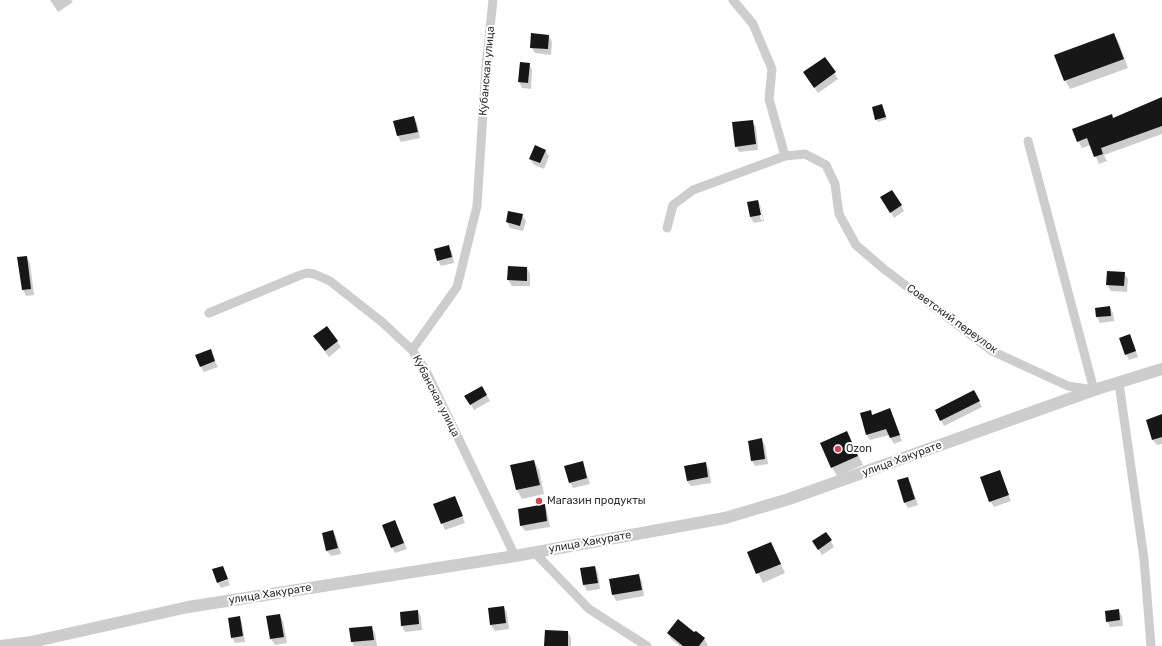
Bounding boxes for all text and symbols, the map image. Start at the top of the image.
street label: Кубанская улица [477,26,497,116]
street label: Советский переулок [904,282,1000,356]
street label: Кубанская улица [410,353,462,439]
street label: улица Хакурате [860,438,944,480]
place label: Ozon [846,442,872,456]
marker: Ozon [833,444,843,454]
place label: Магазин продукты [547,494,646,508]
marker: Магазин продукты [534,496,544,506]
street label: улица Хакурате [548,528,632,556]
street label: улица Хакурате [228,581,312,607]

